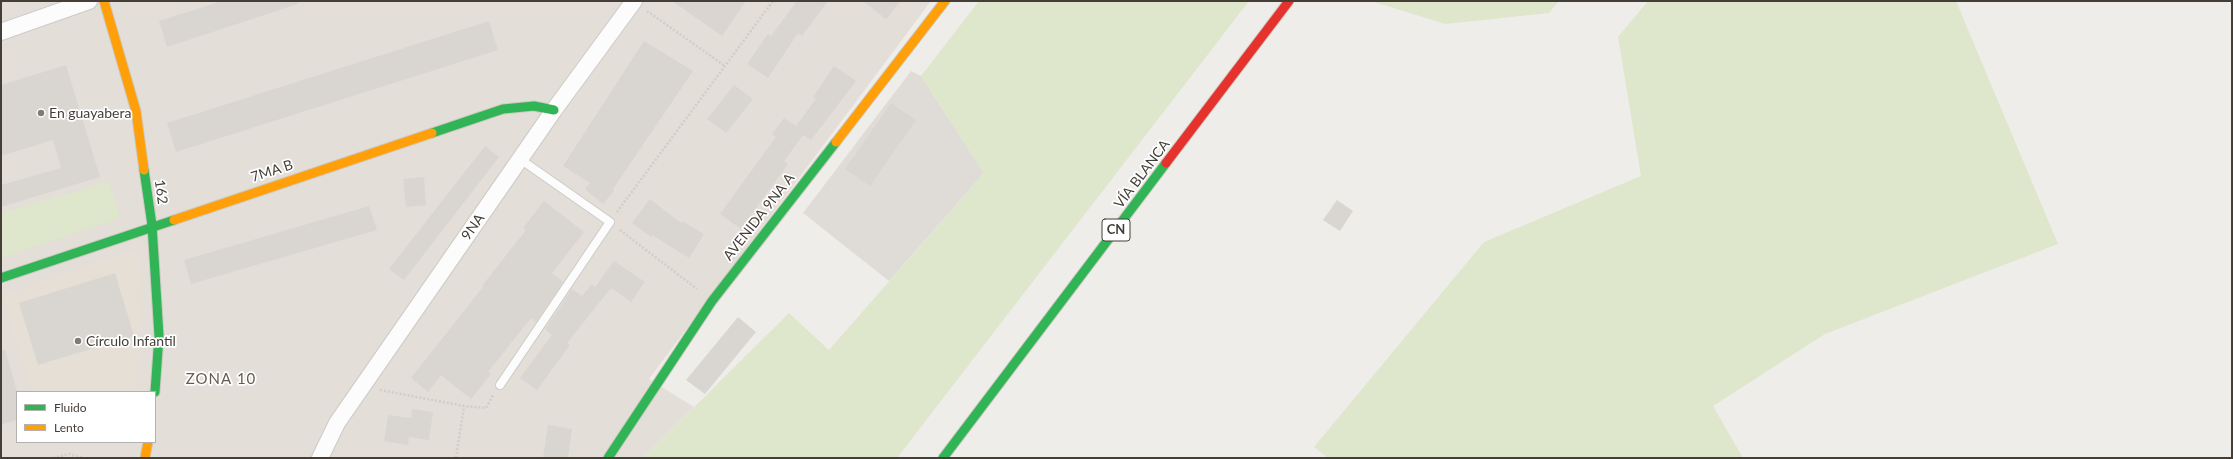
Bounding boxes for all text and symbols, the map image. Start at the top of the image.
place label: En guayabera [49,105,131,121]
marker: En guayabera [36,108,46,118]
street label: VÍA BLANCA [1111,136,1173,212]
street label: 7MA B [249,156,295,186]
street label: AVENIDA 9NA A [720,170,798,264]
street label: 162 [151,179,171,205]
street label: 9NA [458,211,488,243]
road number: CN [1102,219,1130,241]
place label: Círculo Infantil [86,333,176,349]
marker: Círculo Infantil [73,336,83,346]
district label: ZONA 10 [186,370,256,388]
legend [16,391,156,443]
text: Fluido [54,400,87,415]
text: Lento [54,420,84,435]

